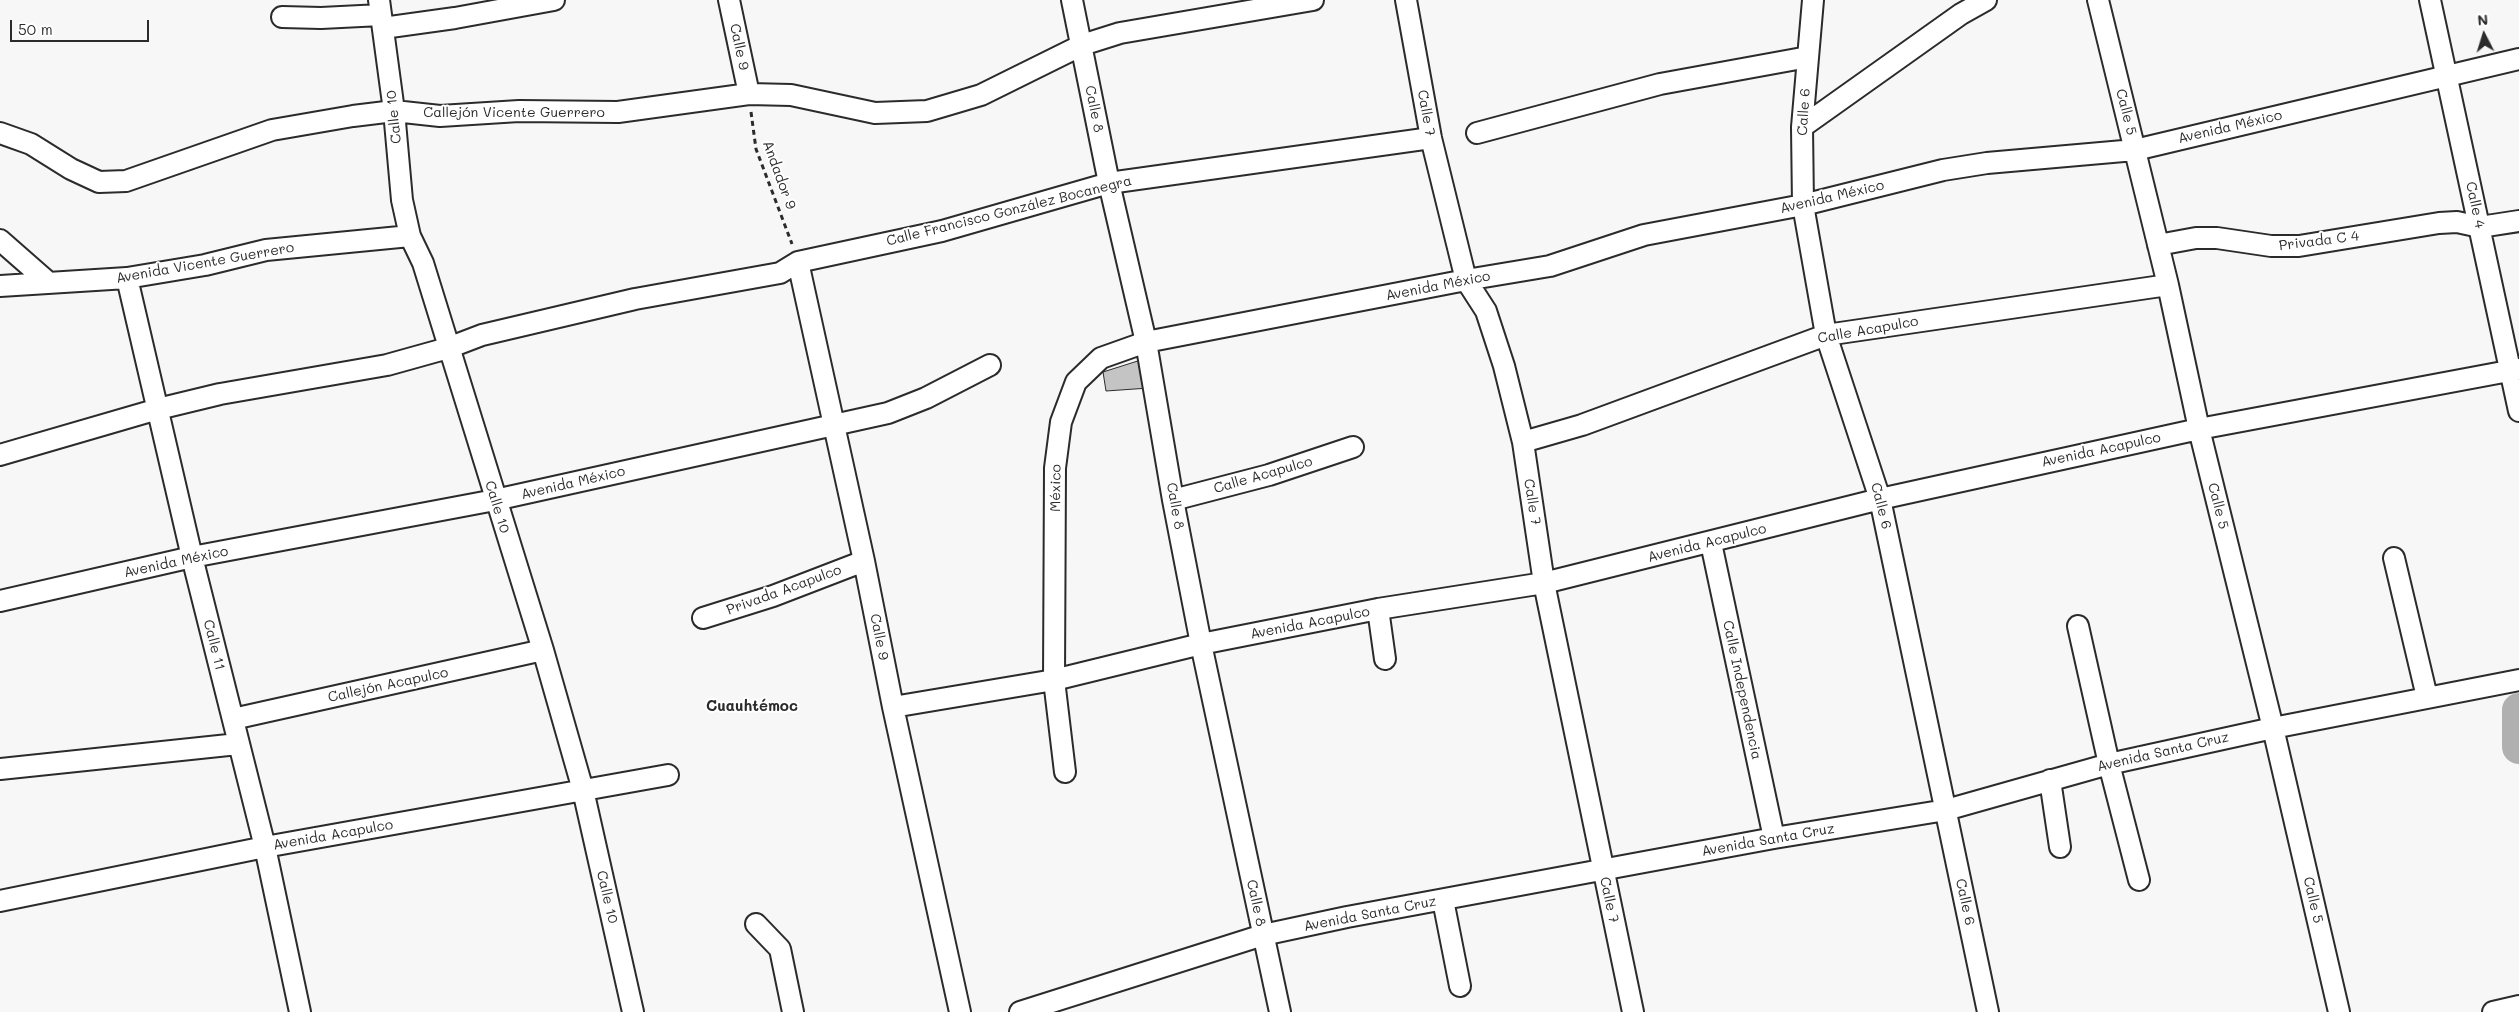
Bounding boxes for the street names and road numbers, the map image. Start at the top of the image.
street label: Calle 9 [726,22,752,72]
street label: Calle 8 [1081,84,1107,134]
street label: Calle 5 [2112,87,2140,137]
street label: Calle 6 [1794,88,1814,136]
street label: Calle 10 [383,89,405,145]
street label: Calle 7 [1414,89,1438,137]
street label: Callejón Vicente Guerrero [423,105,605,121]
street label: Avenida México [2176,107,2284,147]
street label: Andador 9 [759,138,799,212]
street label: Calle Francisco González Bocanegra [885,172,1133,250]
street label: Avenida México [1778,177,1886,217]
street label: Calle 4 [2462,180,2488,230]
street label: Privada C 4 [2278,228,2360,254]
street label: Avenida Vicente Guerrero [115,239,295,287]
street label: Avenida México [1384,268,1492,304]
street label: Calle Acapulco [1816,313,1920,347]
street label: Avenida Acapulco [2040,429,2162,471]
street label: Calle Acapulco [1212,453,1314,497]
street label: Avenida México [519,463,627,503]
street label: México [1047,464,1065,512]
street label: Calle 7 [1520,478,1544,526]
street label: Calle 10 [481,479,513,535]
street label: Calle 8 [1163,481,1187,531]
street label: Calle 6 [1867,481,1895,531]
street label: Calle 5 [2204,481,2232,531]
street label: Avenida Acapulco [1646,520,1768,566]
street label: Avenida México [122,543,230,581]
street label: Privada Acapulco [724,561,844,619]
street label: Avenida Acapulco [1249,603,1371,643]
street label: Calle 9 [866,612,892,662]
street label: Calle 11 [200,618,228,672]
street label: Calle Independencia [1719,619,1765,761]
street label: Callejón Acapulco [326,664,450,706]
street label: Avenida Santa Cruz [2096,729,2230,775]
street label: Avenida Acapulco [272,816,394,854]
street label: Avenida Santa Cruz [1700,820,1836,860]
street label: Calle 10 [593,869,621,925]
street label: Calle 7 [1596,875,1622,925]
street label: Calle 5 [2300,875,2326,925]
street label: Calle 6 [1952,877,1978,927]
street label: Calle 8 [1243,878,1269,928]
street label: Avenida Santa Cruz [1302,893,1438,935]

